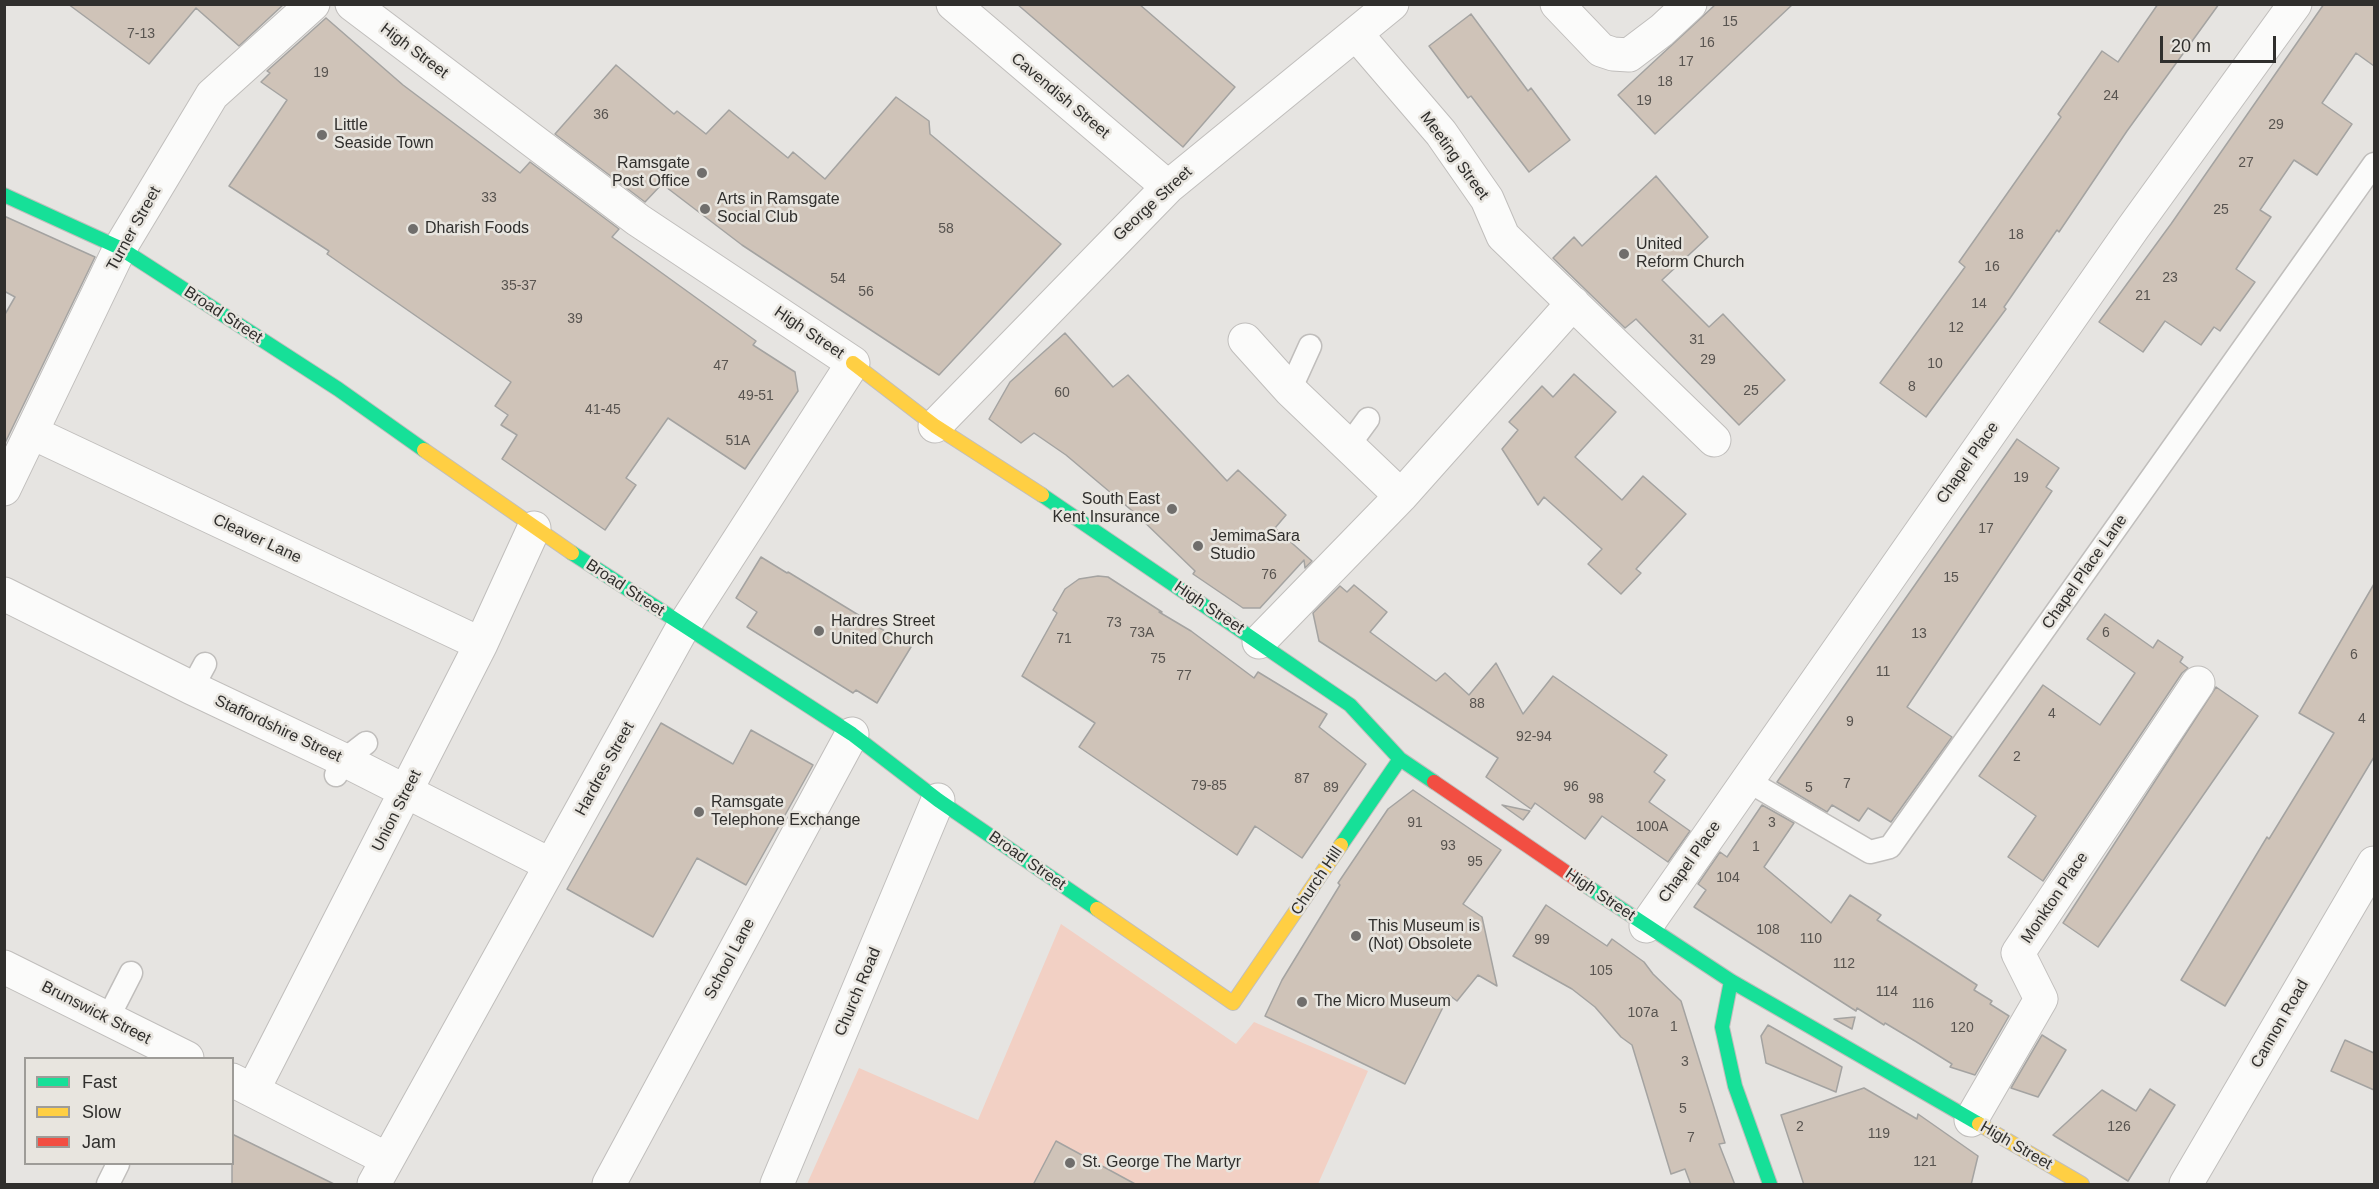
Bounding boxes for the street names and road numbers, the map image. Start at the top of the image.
street label: High Street [376,19,452,83]
street label: Cavendish Street [1007,49,1113,143]
street label: Meeting Street [1416,108,1492,204]
street label: George Street [1110,163,1196,245]
street label: Turner Street [103,183,165,275]
street label: Broad Street [180,282,266,348]
street label: High Street [770,303,848,363]
street label: Chapel Place [1933,419,2003,507]
street label: Cleaver Lane [210,510,304,568]
street label: Chapel Place Lane [2038,511,2132,633]
street label: Broad Street [582,555,668,621]
street label: High Street [1170,578,1248,638]
street label: Staffordshire Street [212,691,344,767]
street label: Hardres Street [571,719,639,819]
street label: Union Street [368,767,426,855]
street label: Chapel Place [1655,818,1725,906]
street label: Broad Street [985,827,1069,895]
street label: Church Hill [1287,843,1347,919]
street label: Monkton Place [2017,849,2093,947]
street label: High Street [1561,865,1639,925]
street label: School Lane [701,915,759,1003]
street label: Church Road [831,945,885,1039]
street label: Cannon Road [2247,976,2313,1072]
street label: Brunswick Street [38,977,154,1049]
street label: High Street [1977,1118,2055,1174]

